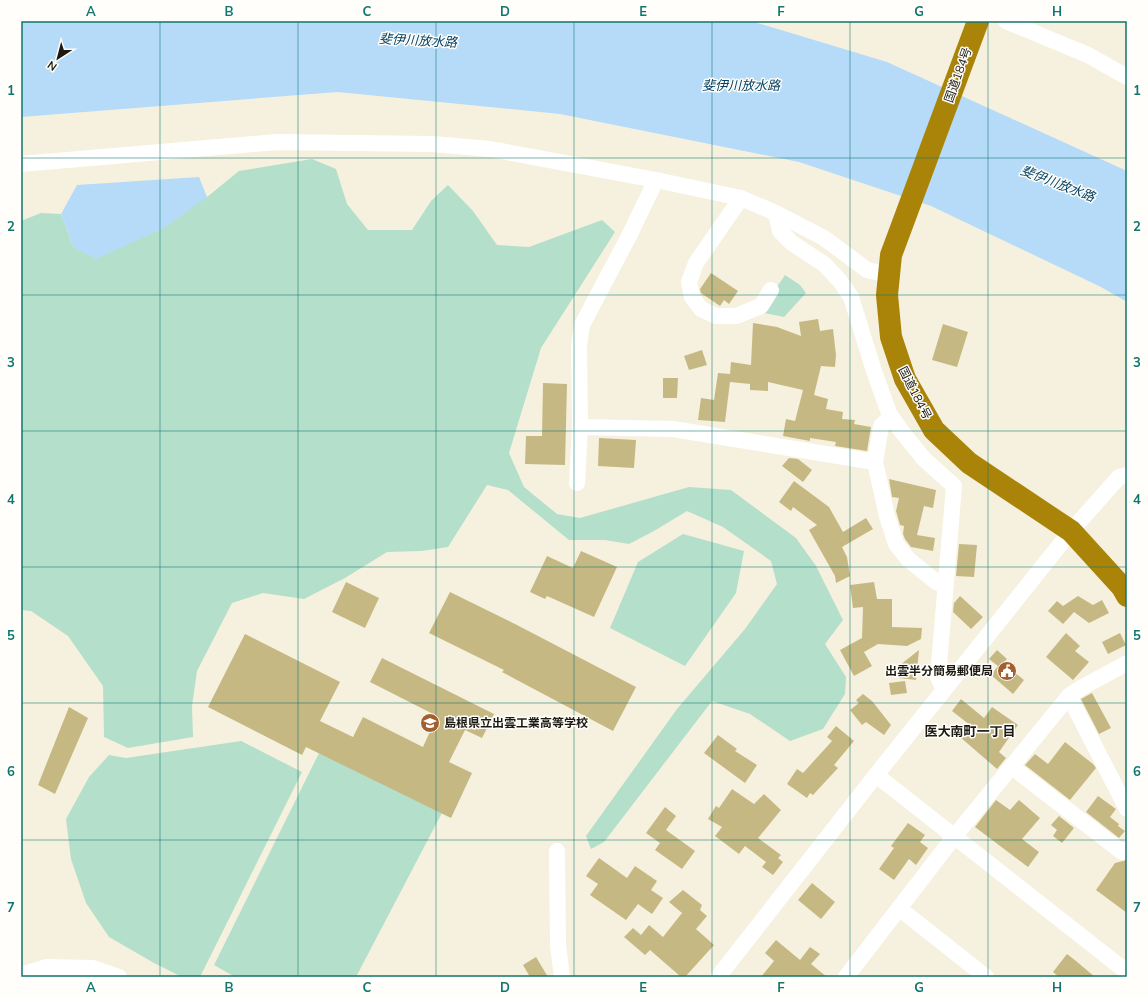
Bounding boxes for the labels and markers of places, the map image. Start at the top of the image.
public building icon: 出雲半分簡易郵便局 [996,660,1018,682]
place label: 出雲半分簡易郵便局 [885,663,993,678]
school or university icon: 島根県立出雲工業高等学校 [419,712,441,734]
place label: 島根県立出雲工業高等学校 [444,715,588,730]

